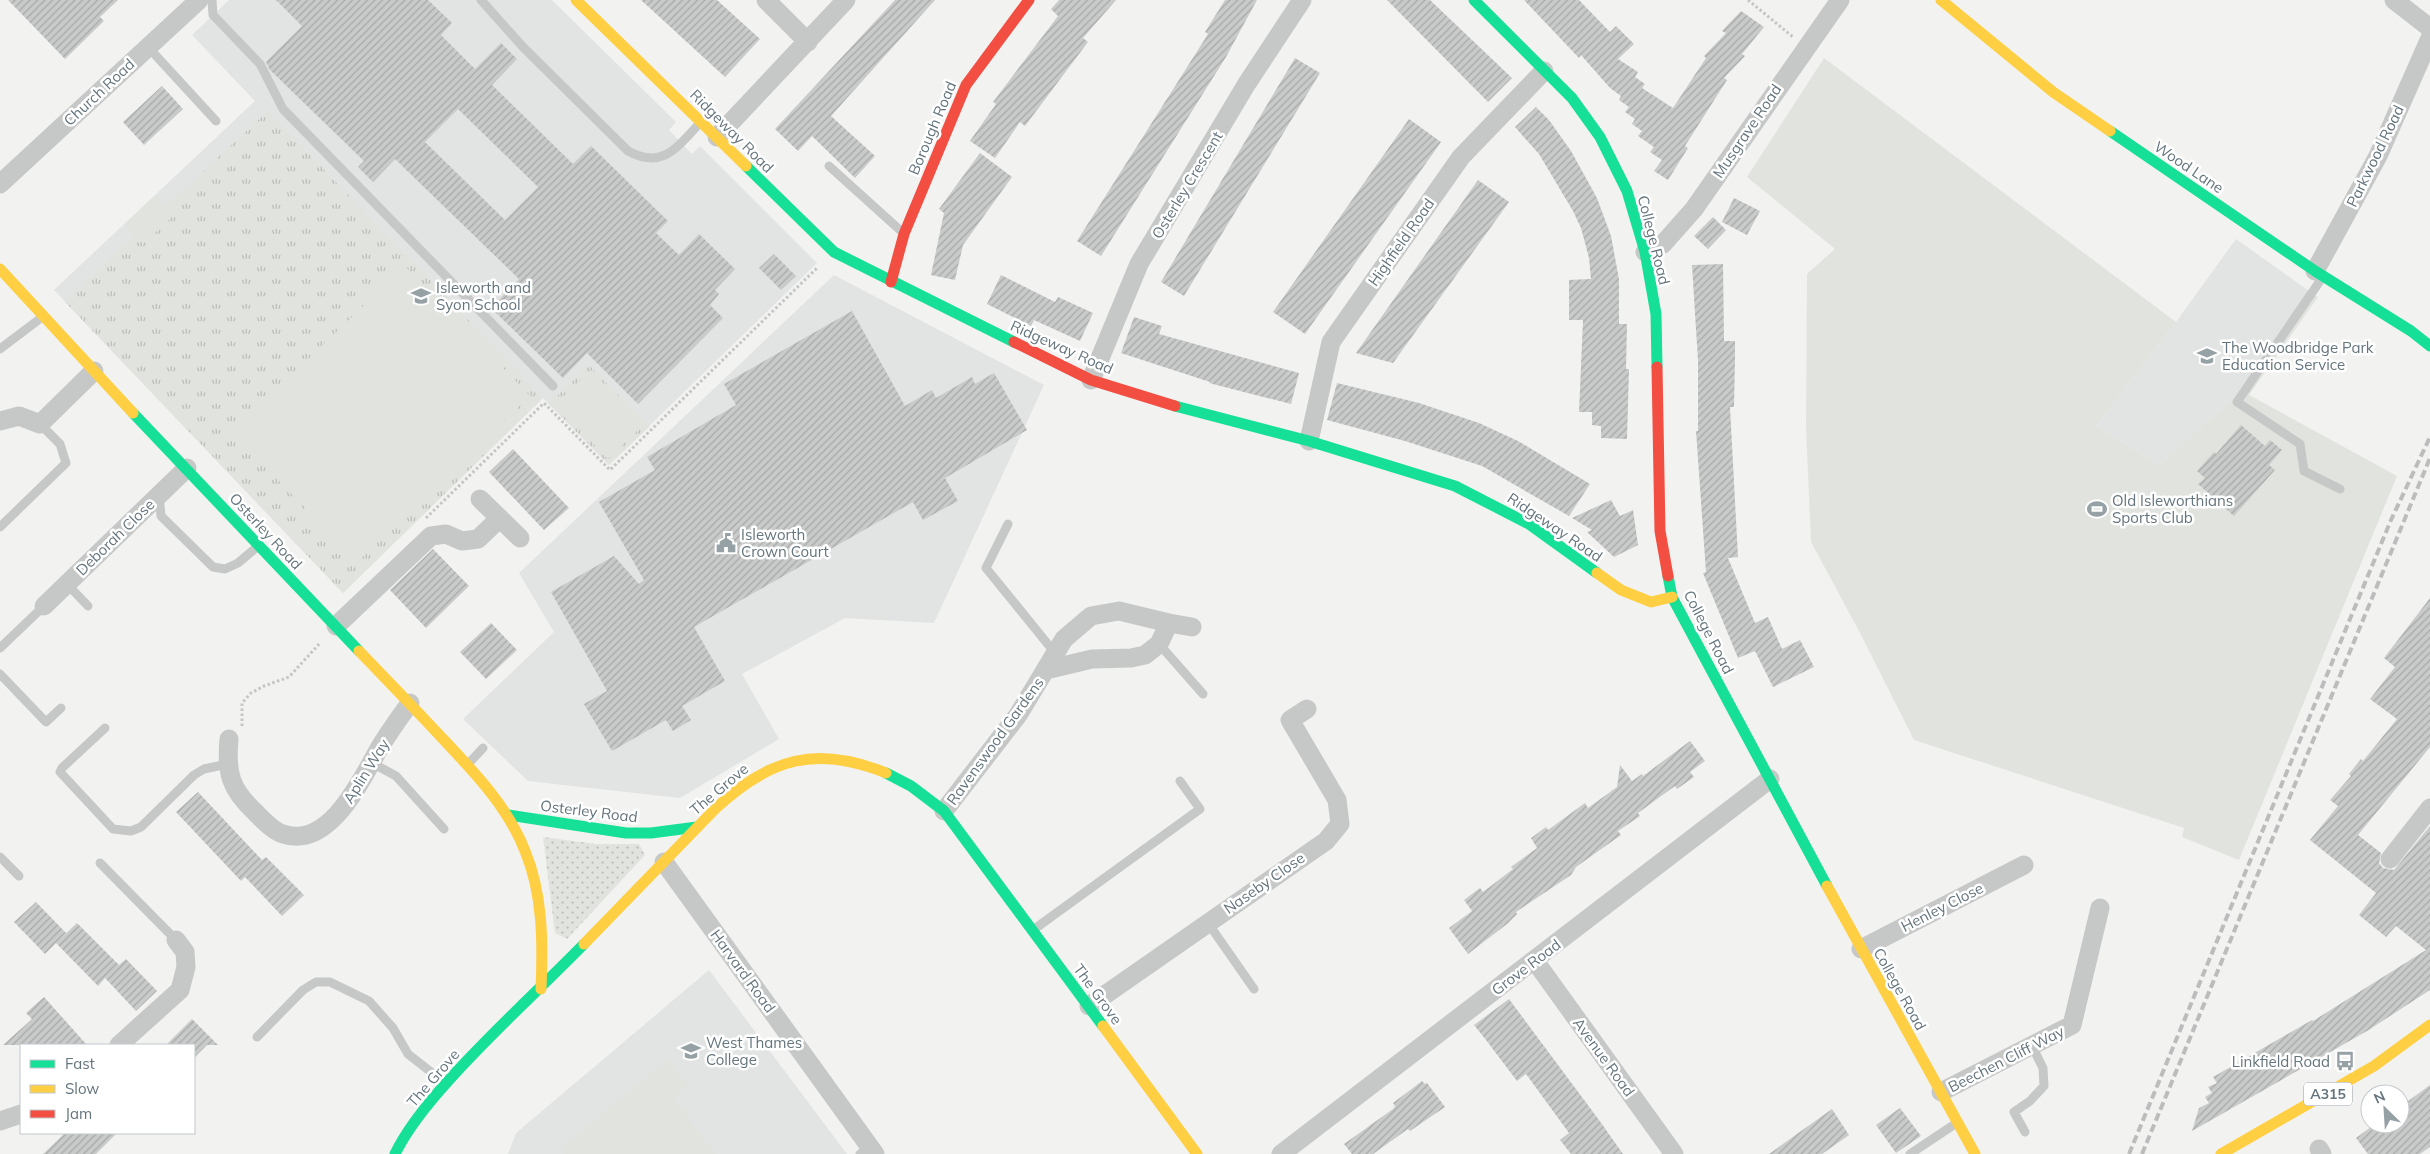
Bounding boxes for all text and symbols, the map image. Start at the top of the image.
street label: Church Road [60,54,138,130]
street label: Borough Road [904,78,960,178]
street label: Musgrave Road [1709,80,1785,182]
street label: Ridgeway Road [686,85,778,177]
street label: Parkwood Road [2342,102,2408,210]
street label: Osterley Crescent [1147,128,1227,242]
street label: Wood Lane [2151,137,2227,197]
street label: College Road [1634,193,1674,287]
street label: Highfield Road [1364,194,1438,290]
place label: Isleworth and Syon School [436,278,531,314]
school or university icon: Isleworth and Syon School [410,285,432,307]
street label: Ridgeway Road [1008,316,1116,378]
place label: The Woodbridge Park Education Service [2222,338,2374,374]
school or university icon: The Woodbridge Park Education Service [2196,345,2218,367]
street label: Ridgeway Road [1504,488,1606,566]
street label: Osterley Road [226,489,306,573]
place label: Old Isleworthians Sports Club [2112,491,2233,527]
street label: Deborah Close [72,495,158,579]
sports icon: Old Isleworthians Sports Club [2086,498,2108,520]
place label: Isleworth Crown Court [741,525,829,561]
public building icon: Isleworth Crown Court [715,532,737,554]
street label: College Road [1680,587,1738,677]
street label: Ravenswood Gardens [942,674,1048,808]
street label: Aplin Way [339,735,393,807]
street label: The Grove [686,759,752,819]
street label: Osterley Road [539,796,639,826]
street label: Naseby Close [1220,848,1308,918]
street label: Henley Close [1898,878,1986,936]
street label: Harvard Road [706,926,780,1016]
street label: Grove Road [1488,935,1564,999]
street label: College Road [1870,944,1930,1034]
street label: The Grove [1070,960,1126,1028]
street label: Avenue Road [1569,1014,1639,1100]
street label: Beechen Cliff Way [1945,1022,2067,1096]
place label: West Thames College [706,1033,802,1069]
school or university icon: West Thames College [680,1040,702,1062]
legend [20,1044,195,1134]
street label: The Grove [403,1045,463,1111]
bus stop icon: Linkfield Road [2334,1050,2356,1072]
place label: Linkfield Road [2232,1052,2330,1071]
text: Fast [65,1054,95,1073]
text: Slow [65,1079,99,1098]
road number: A315 [2304,1082,2352,1106]
north arrow [2360,1084,2410,1134]
text: N [2371,1087,2388,1108]
text: Jam [65,1104,92,1123]

